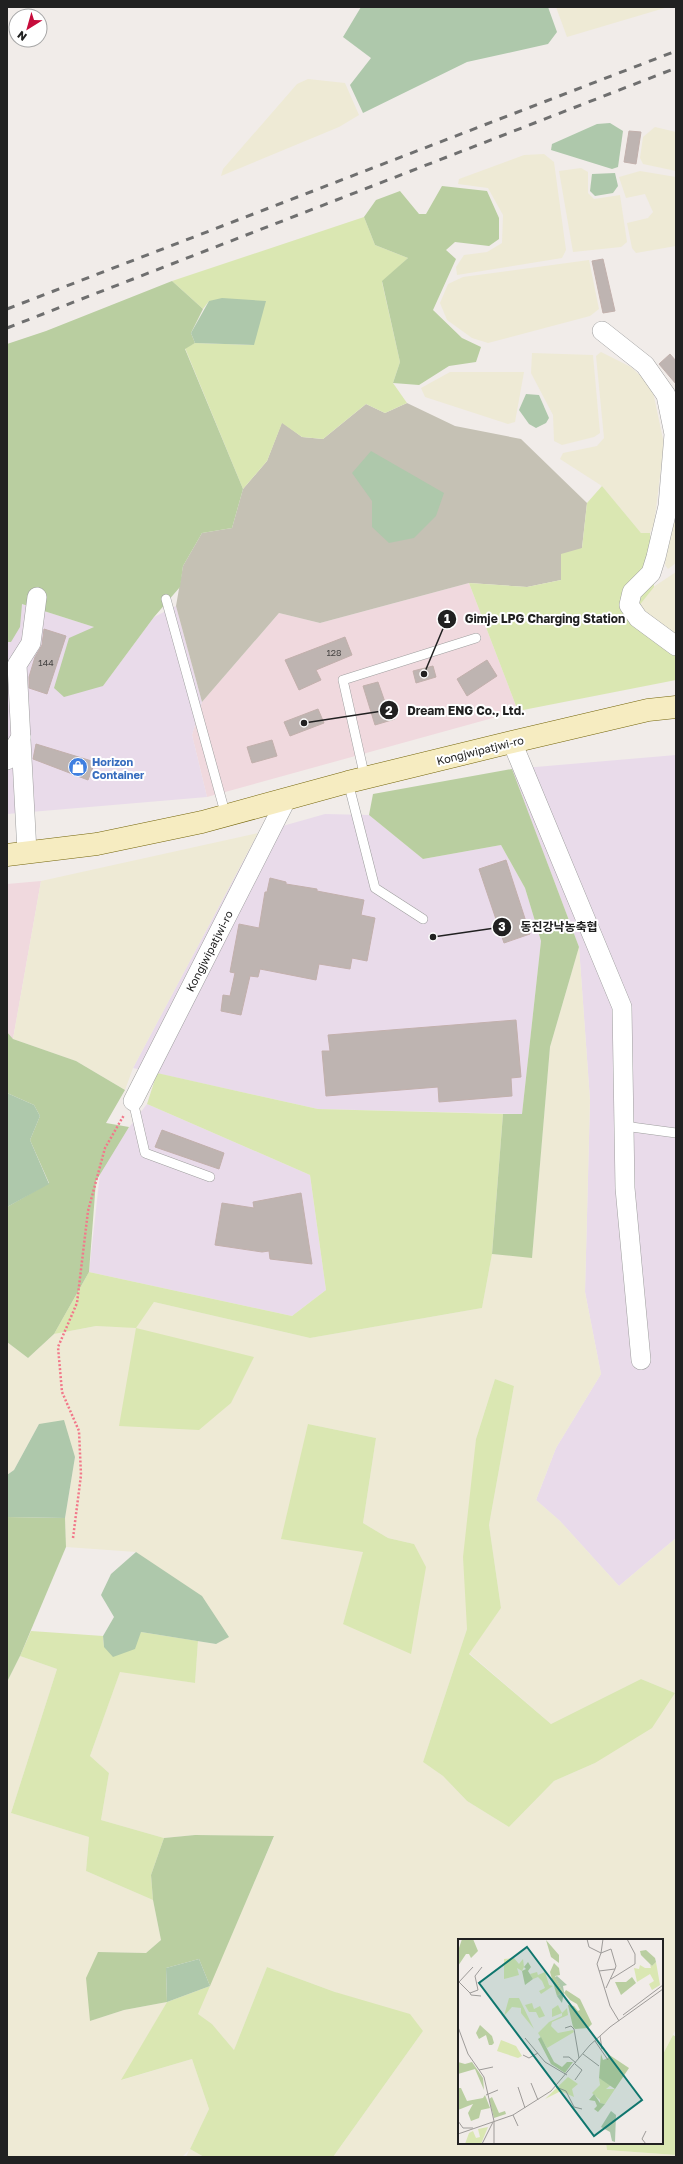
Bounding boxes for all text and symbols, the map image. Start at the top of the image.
north arrow [8,8,48,48]
text: N [14,29,29,44]
callout: Gimje LPG Charging Station [437,607,633,631]
text: 1 [444,611,450,626]
text: Gimje LPG Charging Station [465,611,625,626]
house number: 128 [326,647,342,658]
house number: 144 [38,657,54,668]
callout: Dream ENG Co., Ltd. [379,698,533,722]
text: 2 [385,703,393,718]
text: Dream ENG Co., Ltd. [407,703,525,718]
street label: Kongjwipatjwi-ro [435,733,525,767]
place label: Horizon Container [92,755,145,781]
shop icon: Horizon Container [67,756,89,778]
street label: Kongjwipatjwi-ro [183,908,235,994]
callout: 동진강낙농축협 [492,915,605,939]
text: 3 [498,919,506,934]
text: 동진강낙농축협 [520,919,598,934]
inset map [458,1939,663,2144]

